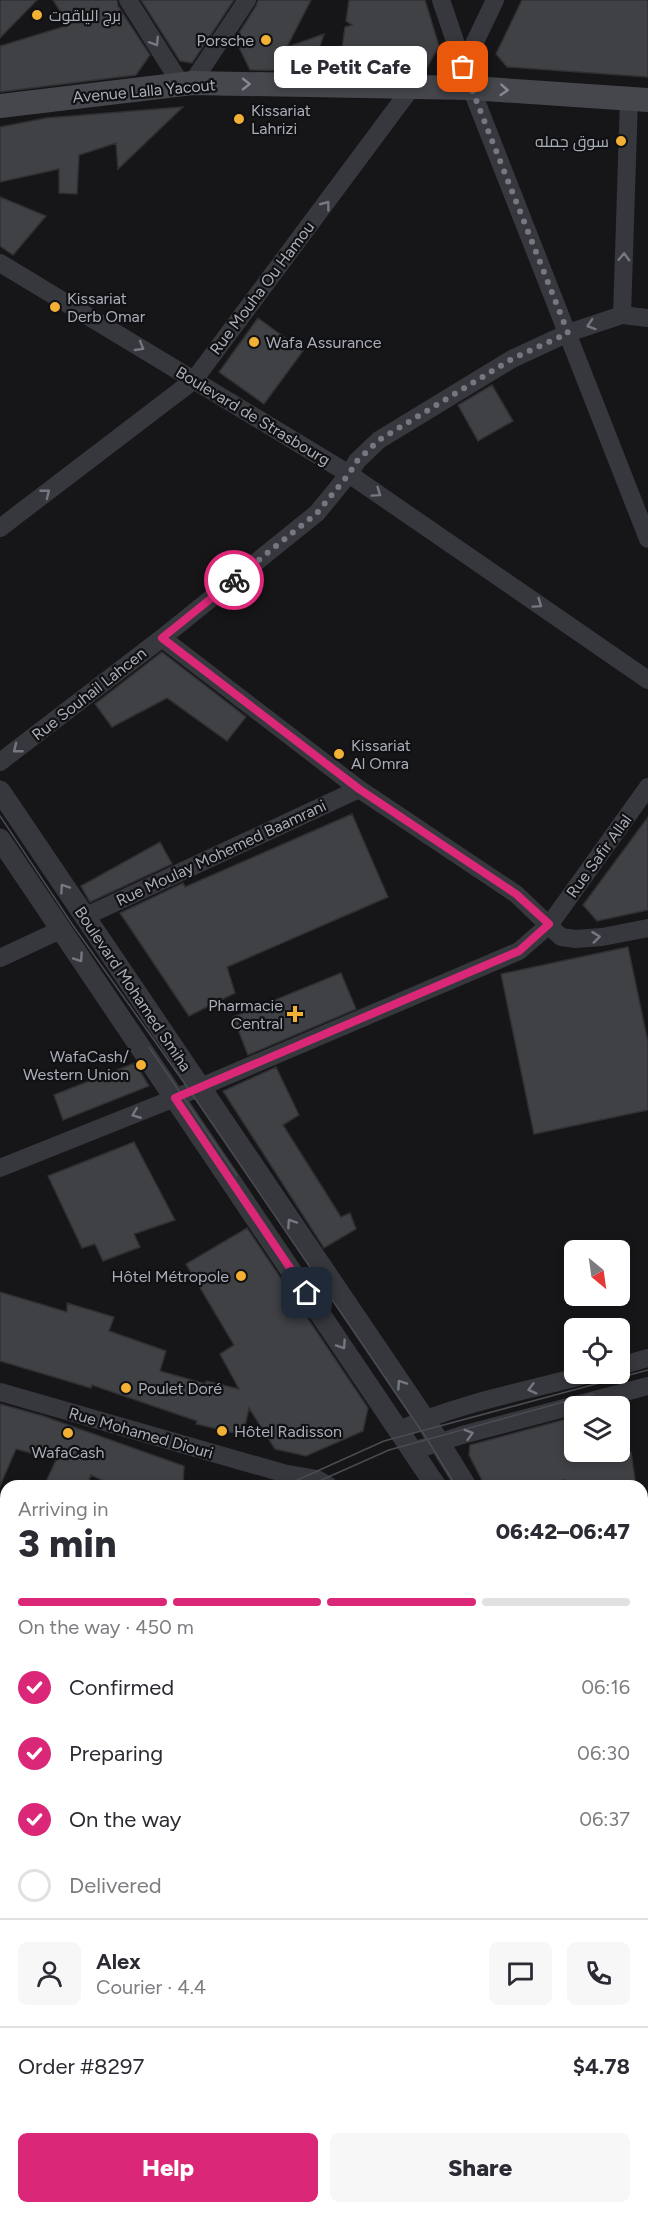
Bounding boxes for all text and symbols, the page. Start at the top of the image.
place label: برج الياقوت [49,6,121,27]
marker: برج الياقوت [30,8,44,22]
place label: Porsche [196,31,254,50]
marker: Porsche [259,33,273,47]
one-way arrow [147,36,159,46]
pin [437,41,488,92]
callout: Le Petit Cafe [274,46,427,88]
icon: bag [446,50,479,83]
text: Le Petit Cafe [290,55,411,79]
street label: Avenue Lalla Yacout [72,75,216,107]
one-way arrow [242,78,251,90]
one-way arrow [500,84,509,97]
place label: Kissariat Lahrizi [251,101,311,138]
marker: Kissariat Lahrizi [232,112,246,126]
place label: سوق جمله [535,132,609,152]
marker: سوق جمله [614,134,628,148]
one-way arrow [318,200,329,211]
street label: Rue Mouha Ou Hamou [206,218,318,358]
one-way arrow [618,252,630,261]
place label: Kissariat Derb Omar [67,289,146,326]
marker: Kissariat Derb Omar [48,300,62,314]
one-way arrow [586,318,597,330]
place label: Wafa Assurance [266,333,382,352]
marker: Wafa Assurance [247,335,261,349]
one-way arrow [134,340,144,352]
street label: Boulevard de Strasbourg [173,362,333,470]
one-way arrow [371,486,382,497]
one-way arrow [40,489,51,500]
courier [204,550,264,610]
icon: bike [218,564,251,597]
one-way arrow [531,597,542,608]
street label: Rue Souhail Lahcen [28,643,150,744]
place label: Kissariat Al Omra [351,736,411,773]
one-way arrow [13,742,24,753]
marker: Kissariat Al Omra [332,747,346,761]
street label: Rue Moulay Mohemed Baamrani [113,796,329,910]
street label: Rue Safir Allal [562,811,636,901]
one-way arrow [60,883,71,894]
street label: Boulevard Mohamed Smiha [71,903,195,1075]
one-way arrow [592,931,601,944]
one-way arrow [72,951,83,962]
place label: Pharmacie Central [208,996,283,1033]
marker: Pharmacie Central [288,1007,302,1021]
place label: WafaCash/ Western Union [23,1047,129,1084]
marker: WafaCash/ Western Union [134,1058,148,1072]
one-way arrow [131,1107,142,1119]
one-way arrow [287,1219,298,1230]
north arrow [564,1240,630,1306]
map controls [564,1240,630,1462]
place label: Hôtel Métropole [111,1267,229,1286]
pin [281,1267,332,1318]
marker: Hôtel Métropole [234,1269,248,1283]
icon: home [290,1276,323,1309]
button: locate [564,1318,630,1384]
one-way arrow [335,1338,346,1349]
place label: Poulet Doré [138,1379,222,1398]
one-way arrow [397,1380,408,1391]
marker: Poulet Doré [119,1381,133,1395]
one-way arrow [528,1382,538,1394]
button: layers [564,1396,630,1462]
street label: Rue Mohamed Diouri [67,1403,215,1463]
place label: Hôtel Radisson [234,1422,342,1441]
marker: Hôtel Radisson [215,1424,229,1438]
marker: WafaCash [61,1426,75,1440]
one-way arrow [464,1428,474,1441]
place label: WafaCash [32,1443,105,1462]
text: Arriving in [18,1497,108,1521]
text: 06:42–06:47 [496,1518,630,1545]
text: 3 min [18,1520,116,1567]
text: On the way · 450 m [18,1615,194,1639]
icon: check [18,1671,51,1704]
text: Confirmed [69,1674,174,1701]
text: 06:16 [581,1675,630,1699]
icon: check [18,1737,51,1770]
text: Preparing [69,1740,163,1767]
text: 06:30 [577,1741,630,1765]
icon: check [18,1803,51,1836]
text: On the way [69,1806,181,1833]
text: 06:37 [579,1807,630,1831]
text: Delivered [69,1872,162,1899]
button: person [18,1942,81,2005]
button: chat [489,1942,552,2005]
button: phone [567,1942,630,2005]
text: Alex [96,1948,141,1975]
text: Courier · 4.4 [96,1975,206,1999]
text: Order #8297 [18,2053,144,2080]
text: $4.78 [573,2053,630,2080]
button: Help [18,2133,318,2202]
button: Share [330,2133,630,2202]

